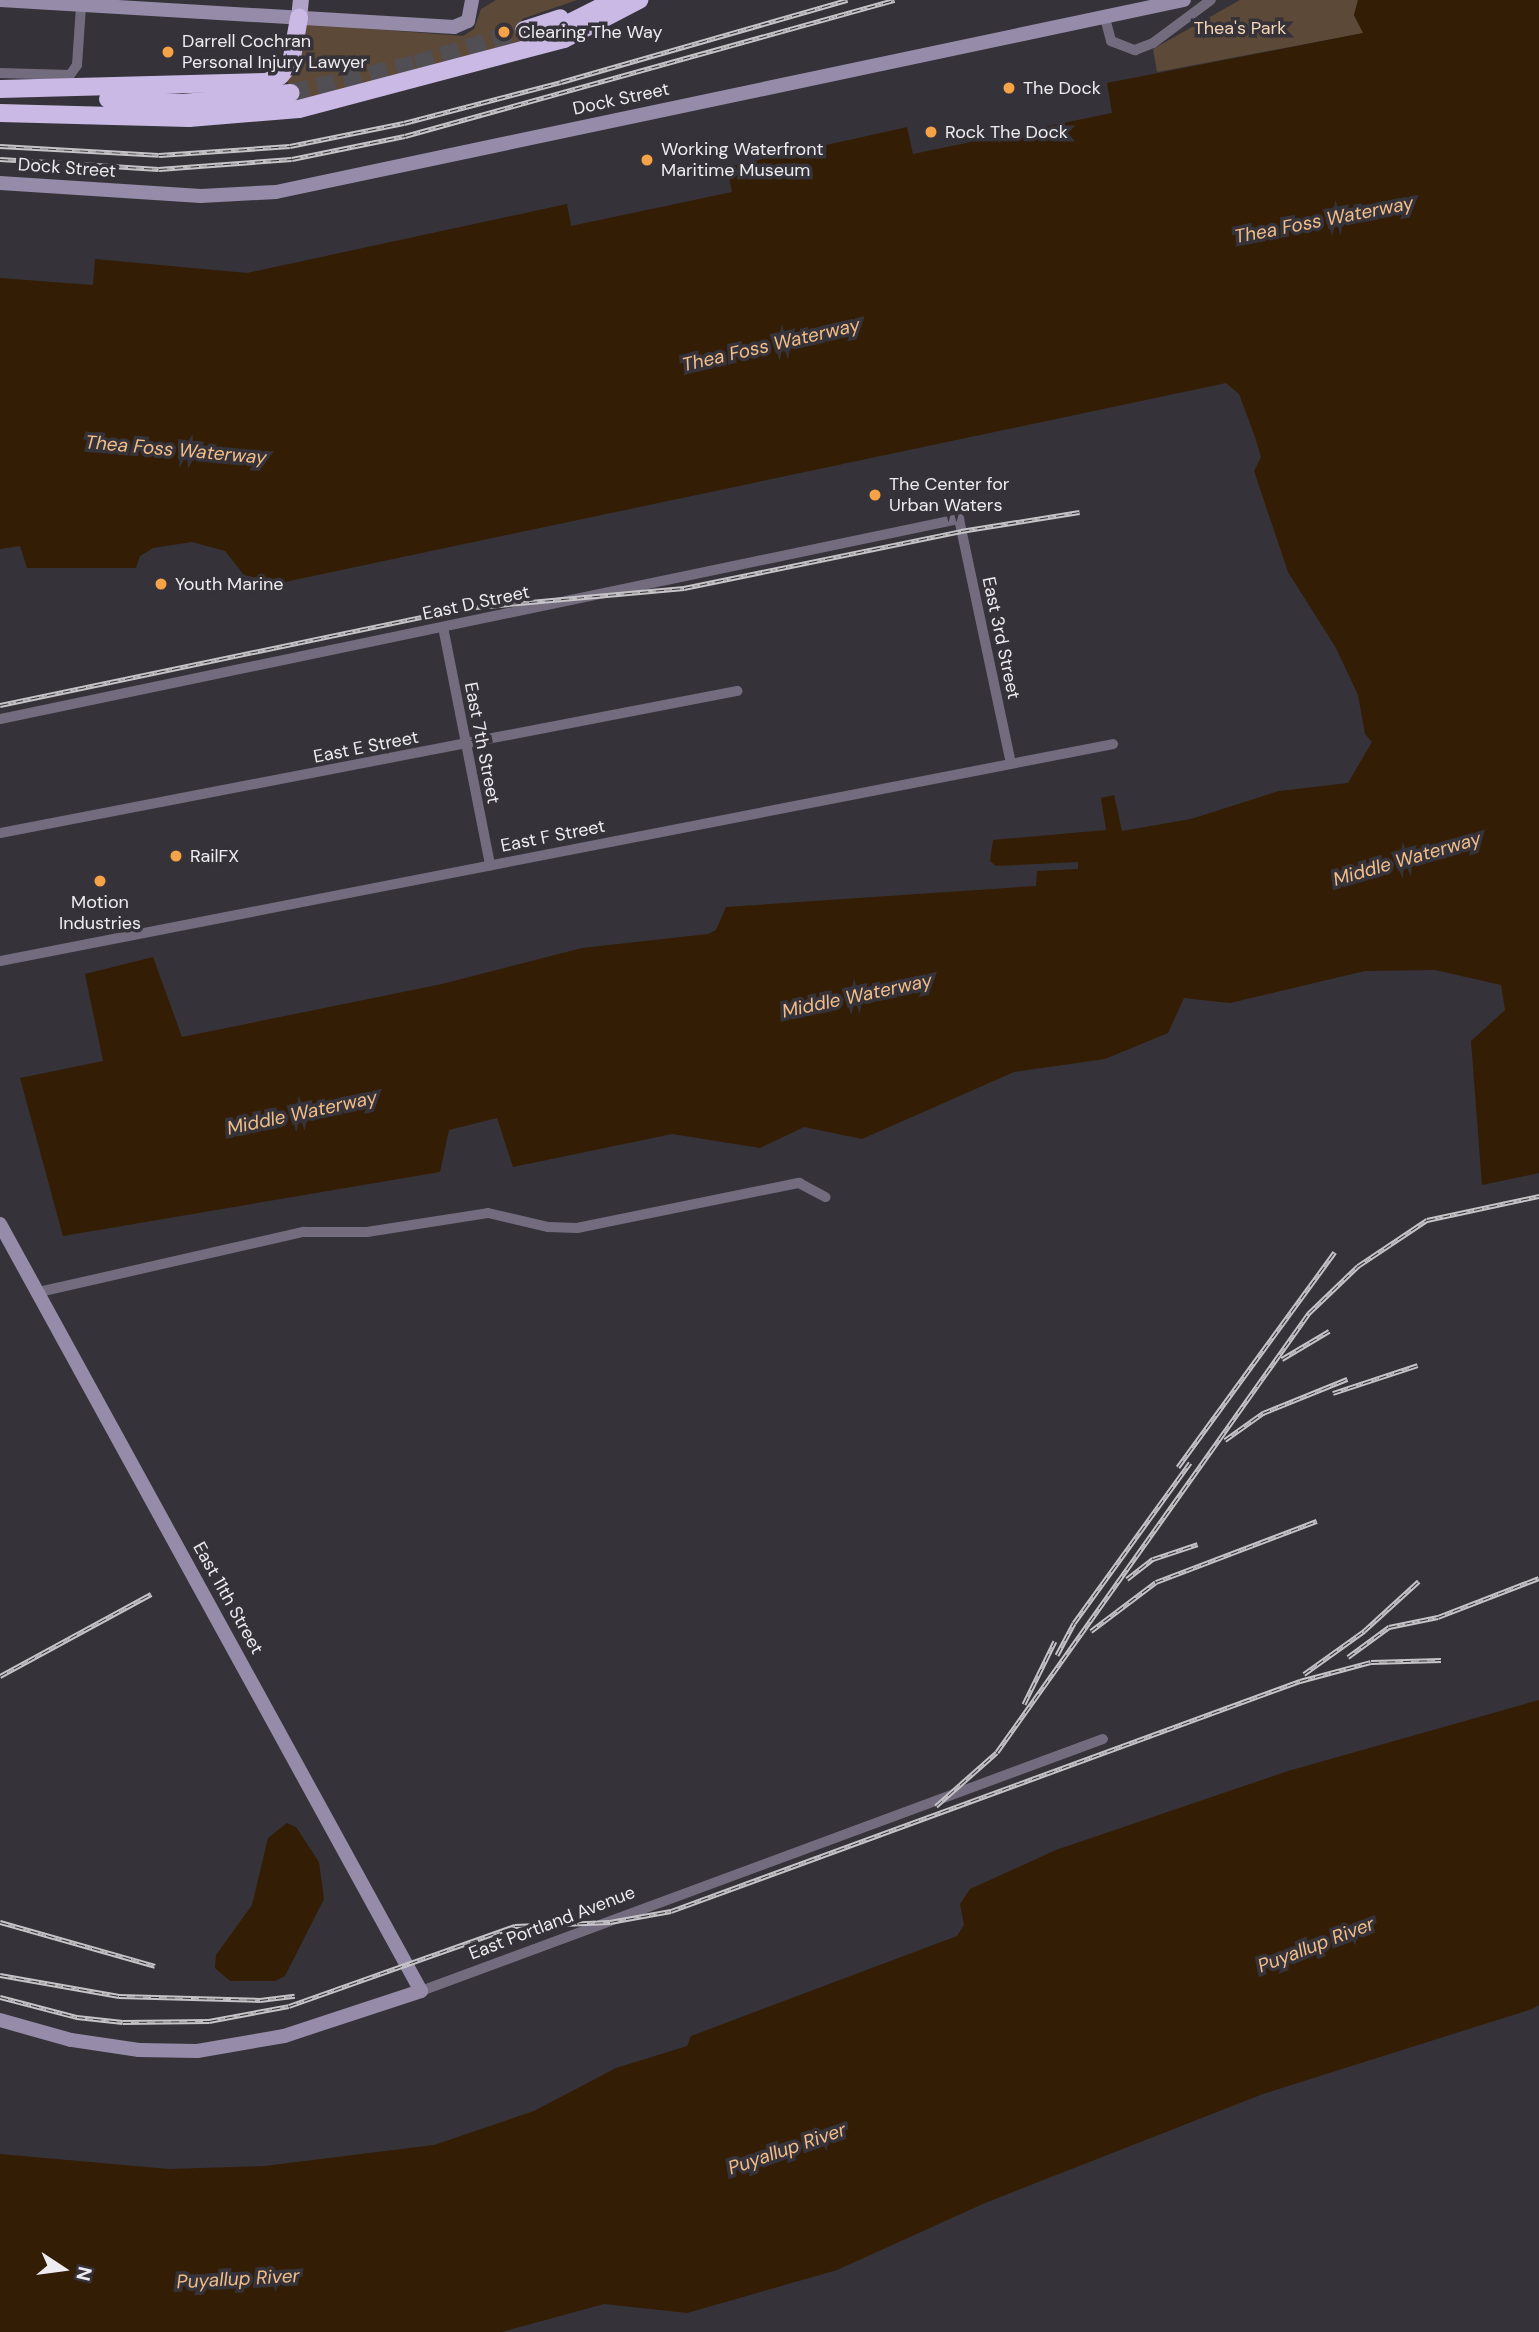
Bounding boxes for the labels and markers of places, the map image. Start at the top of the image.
place label: Clearing The Way [518,21,663,43]
marker: Clearing The Way [496,24,512,40]
place label: Darrell Cochran Personal Injury Lawyer [182,31,367,74]
marker: Darrell Cochran Personal Injury Lawyer [160,44,176,60]
place label: The Dock [1023,77,1101,99]
marker: The Dock [1001,80,1017,96]
place label: Rock The Dock [945,121,1068,143]
marker: Rock The Dock [923,124,939,140]
place label: Working Waterfront Maritime Museum [661,139,824,182]
marker: Working Waterfront Maritime Museum [639,152,655,168]
place label: The Center for Urban Waters [889,474,1009,516]
marker: The Center for Urban Waters [867,487,883,503]
place label: Youth Marine [175,573,284,595]
marker: Youth Marine [153,576,169,592]
place label: RailFX [190,845,239,867]
marker: RailFX [168,848,184,864]
marker: Motion Industries [92,873,108,889]
place label: Motion Industries [59,892,141,934]

